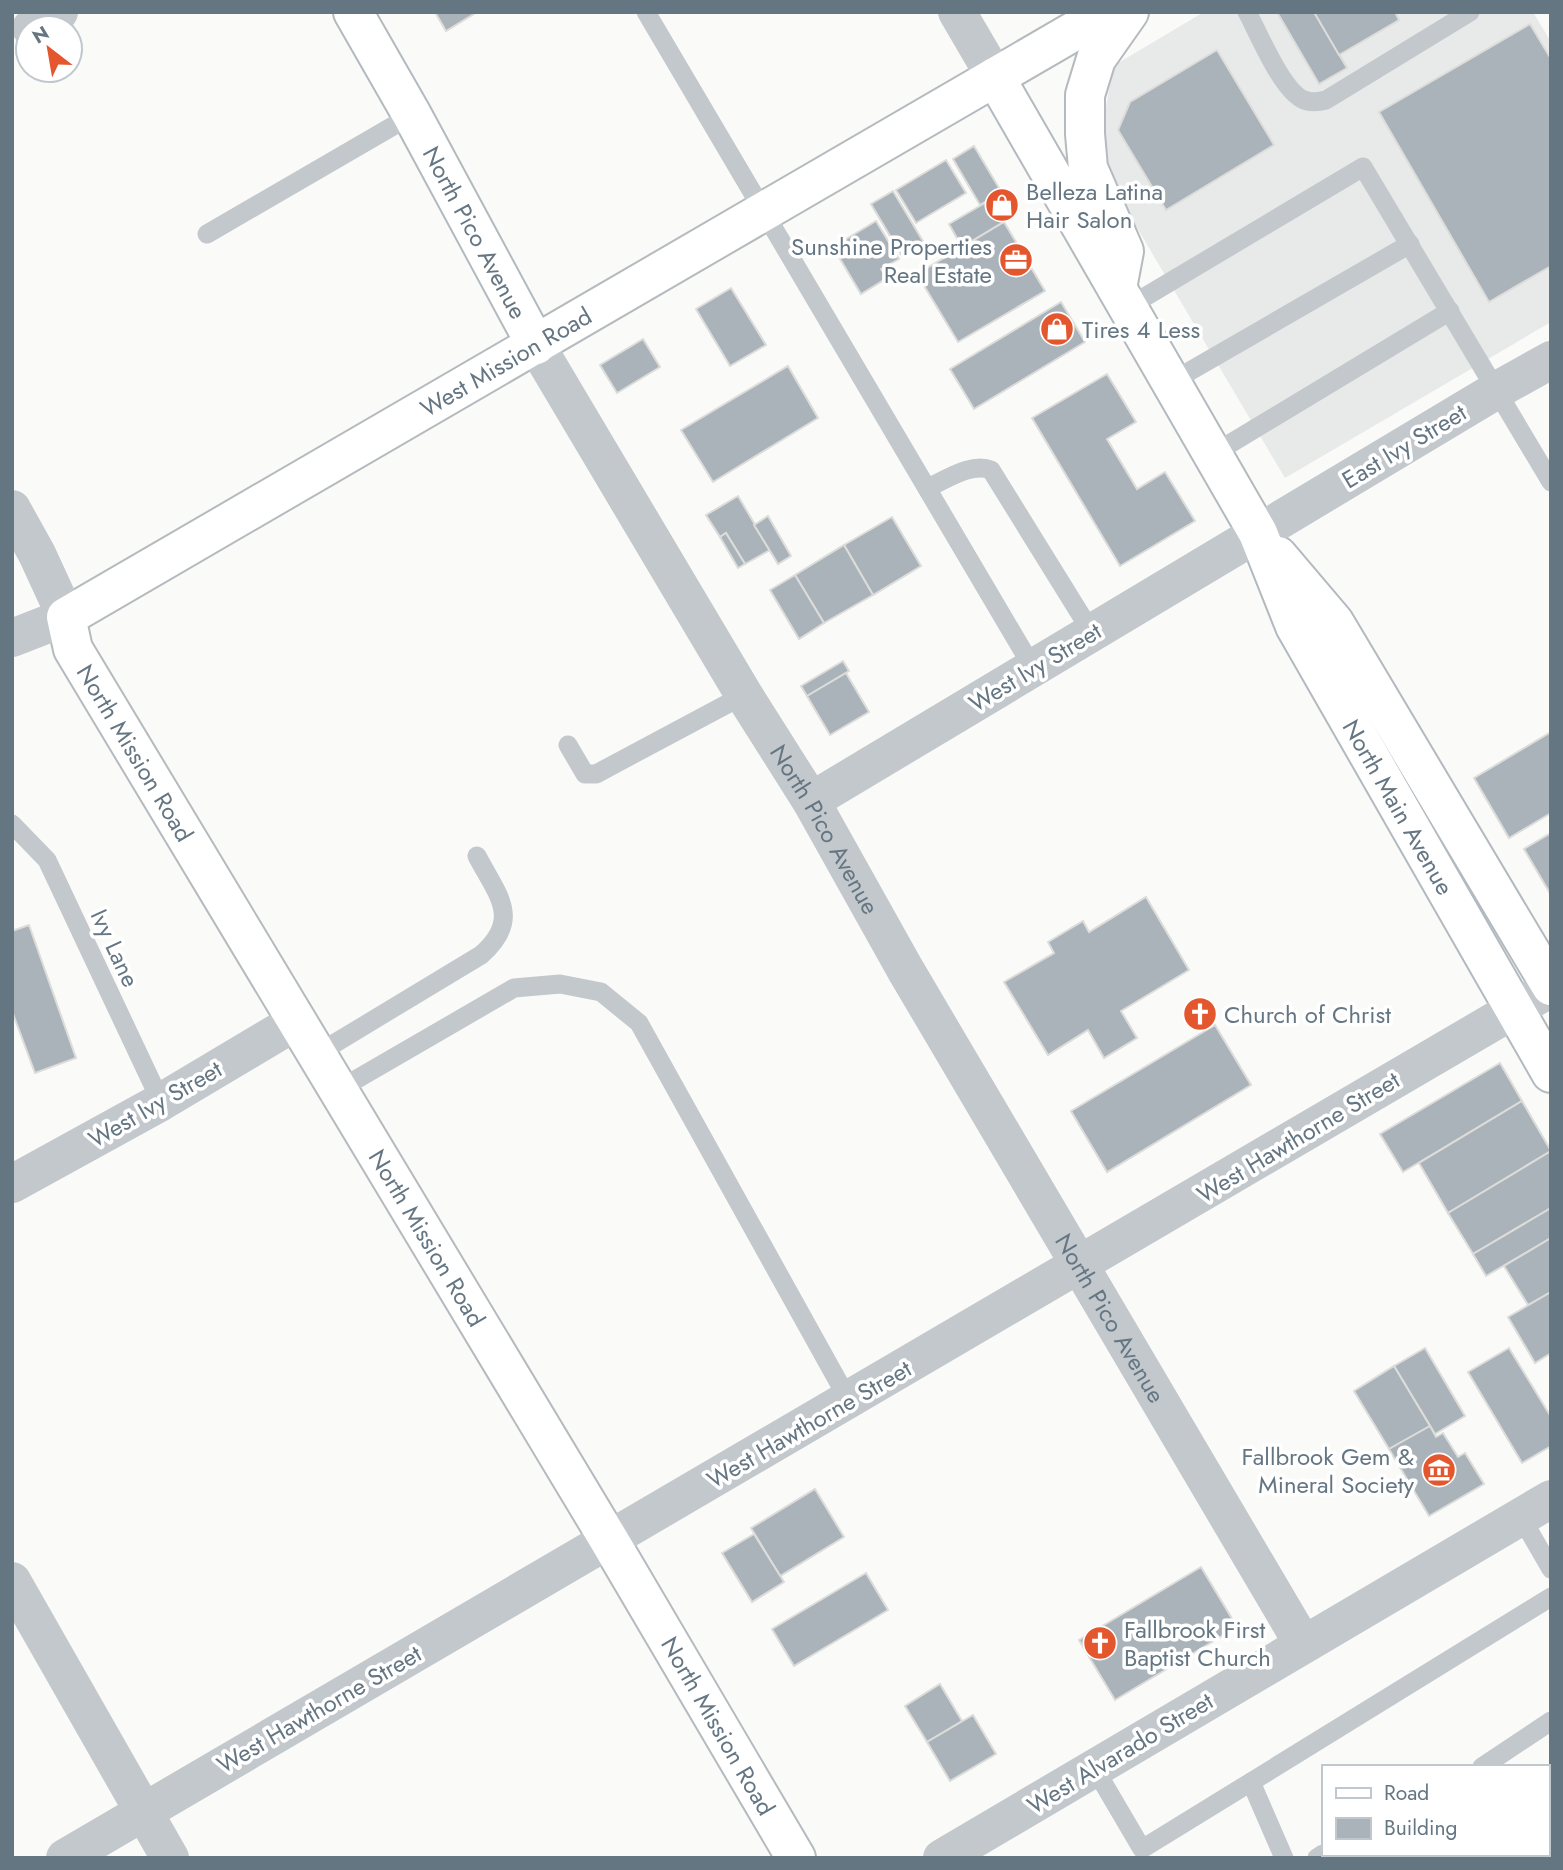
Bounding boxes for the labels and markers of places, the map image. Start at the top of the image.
place label: Belleza Latina Hair Salon [1026,174,1163,237]
shop icon: Belleza Latina Hair Salon [983,186,1021,224]
place label: Sunshine Properties Real Estate [791,229,992,292]
office icon: Sunshine Properties Real Estate [997,241,1035,279]
shop icon: Tires 4 Less [1038,310,1076,348]
place label: Tires 4 Less [1082,312,1200,347]
church icon: Church of Christ [1181,995,1219,1033]
place label: Church of Christ [1224,997,1391,1032]
place label: Fallbrook Gem & Mineral Society [1242,1439,1414,1502]
museum icon: Fallbrook Gem & Mineral Society [1420,1451,1458,1489]
place label: Fallbrook First Baptist Church [1124,1612,1271,1675]
church icon: Fallbrook First Baptist Church [1081,1624,1119,1662]

